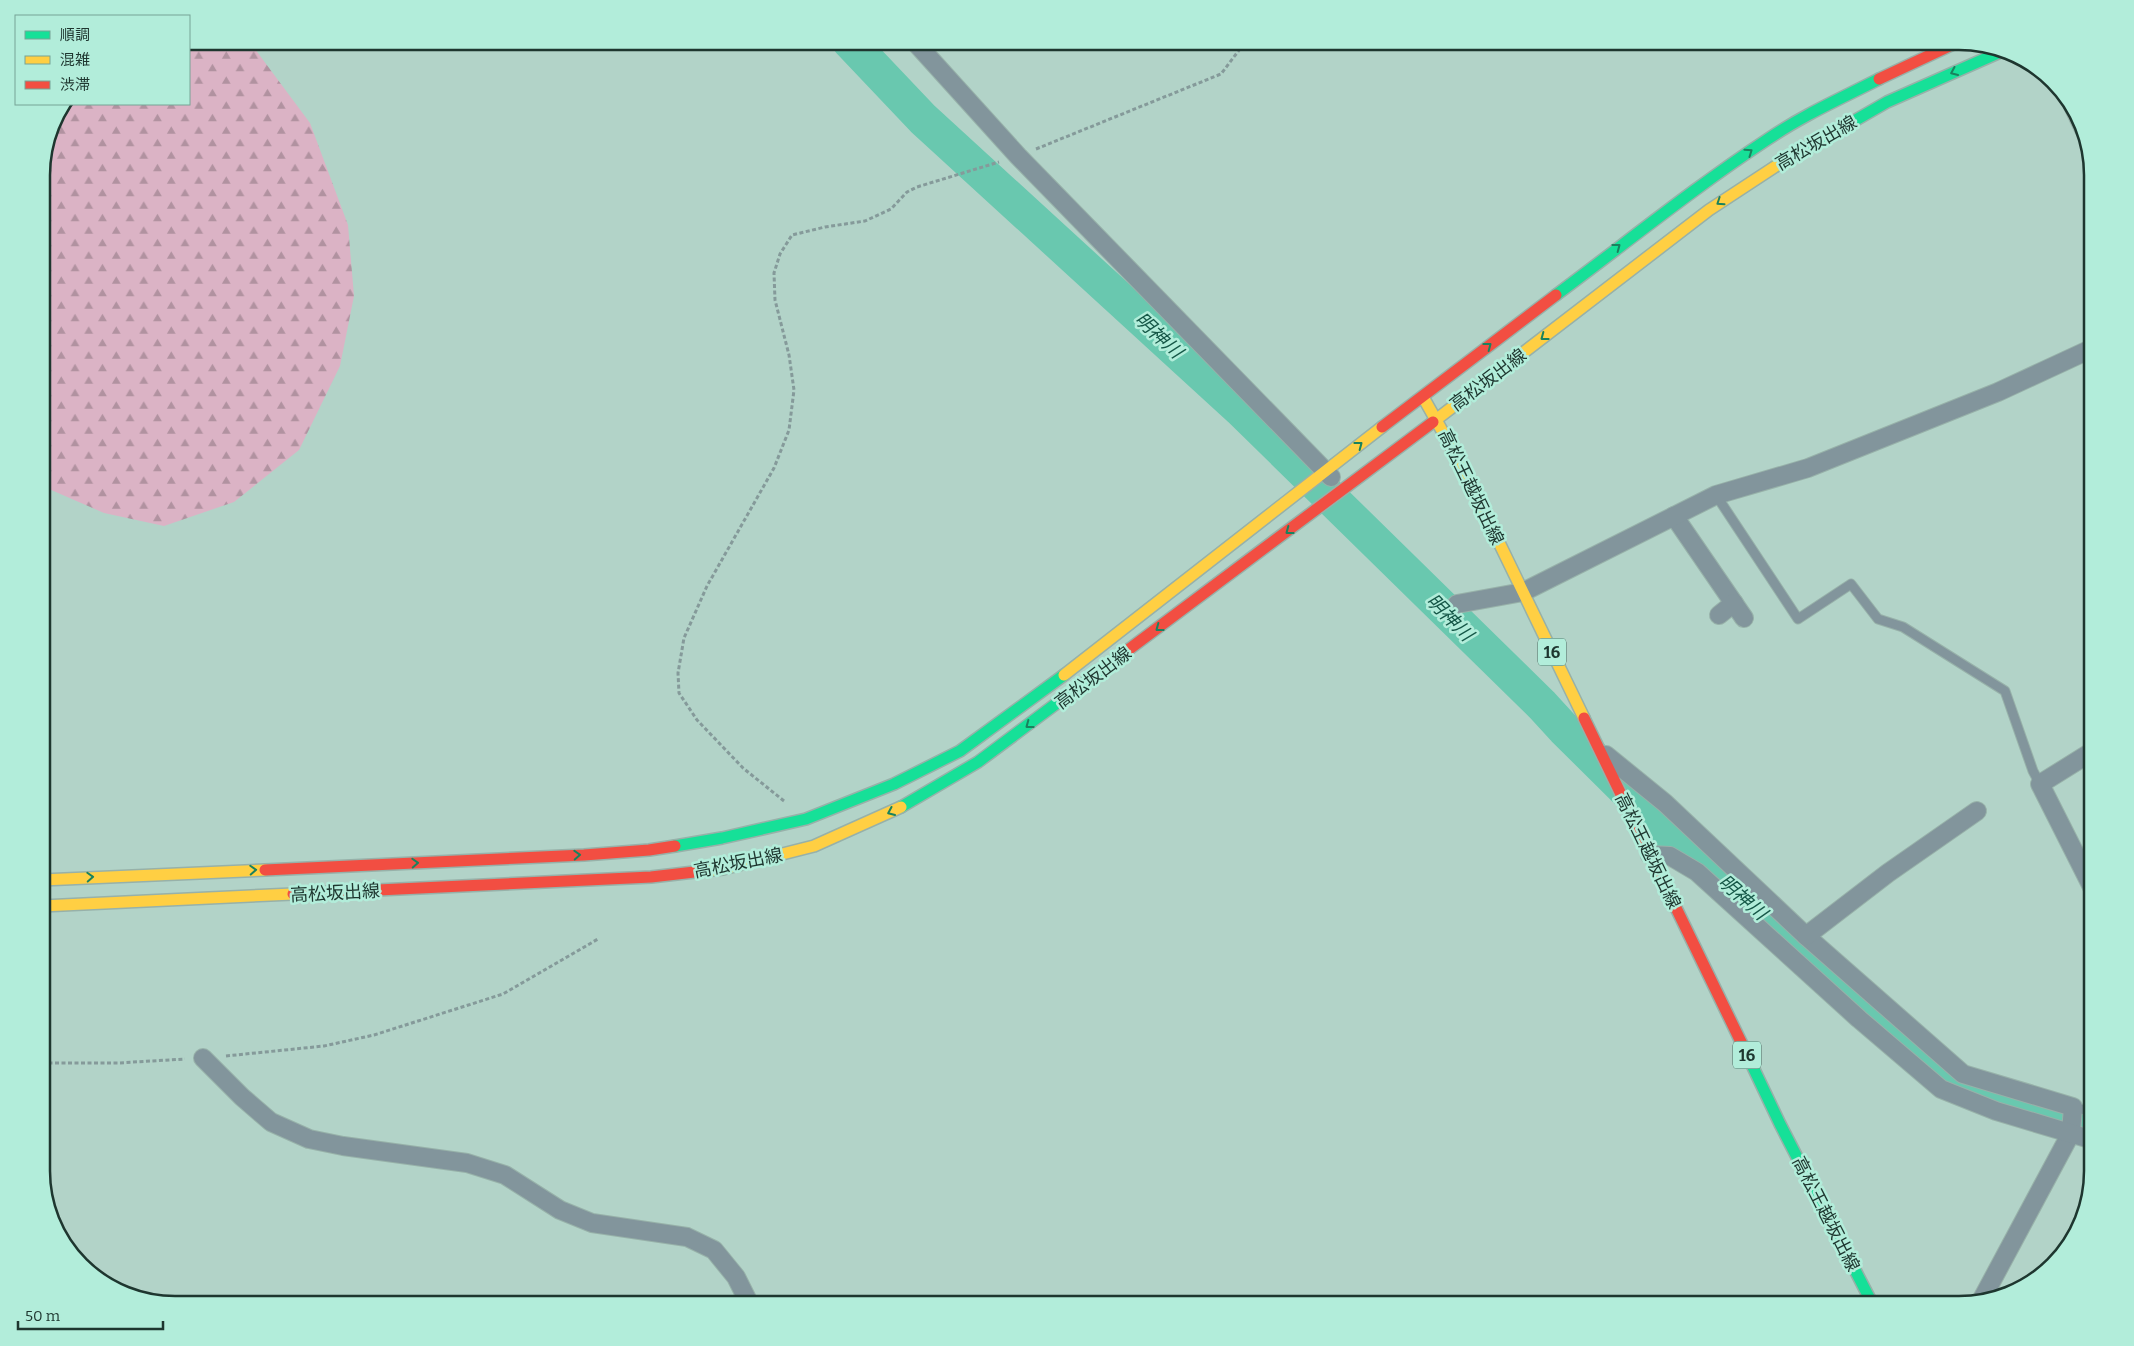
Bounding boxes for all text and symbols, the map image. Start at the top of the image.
legend [15,15,190,105]
text: 順調 [60,26,90,44]
text: 混雑 [60,51,90,69]
one-way arrow [1950,66,1959,77]
text: 渋滞 [60,76,90,94]
street label: 高松坂出線 [1772,111,1860,175]
one-way arrow [1743,149,1753,158]
one-way arrow [1717,196,1726,205]
one-way arrow [1611,245,1620,253]
water label: 明神川 [1130,308,1189,365]
one-way arrow [1540,331,1550,340]
street label: 高松坂出線 [1445,344,1531,416]
one-way arrow [1482,344,1491,352]
street label: 高松王越坂出線 [1433,426,1509,548]
one-way arrow [1353,442,1362,450]
one-way arrow [1285,525,1295,534]
water label: 明神川 [1421,589,1479,647]
one-way arrow [1156,623,1165,631]
road number: 16 [1538,638,1566,666]
street label: 高松坂出線 [1050,642,1136,714]
one-way arrow [1026,720,1035,728]
street label: 高松王越坂出線 [1610,790,1686,912]
one-way arrow [887,805,896,816]
street label: 高松坂出線 [692,844,784,882]
one-way arrow [573,850,581,861]
one-way arrow [411,857,419,868]
one-way arrow [249,865,257,876]
water label: 明神川 [1714,870,1773,926]
one-way arrow [86,872,94,883]
street label: 高松坂出線 [289,880,381,906]
road number: 16 [1733,1042,1761,1068]
street label: 高松王越坂出線 [1788,1153,1864,1275]
scale bar [18,1298,162,1330]
text: 50 m [25,1307,61,1325]

